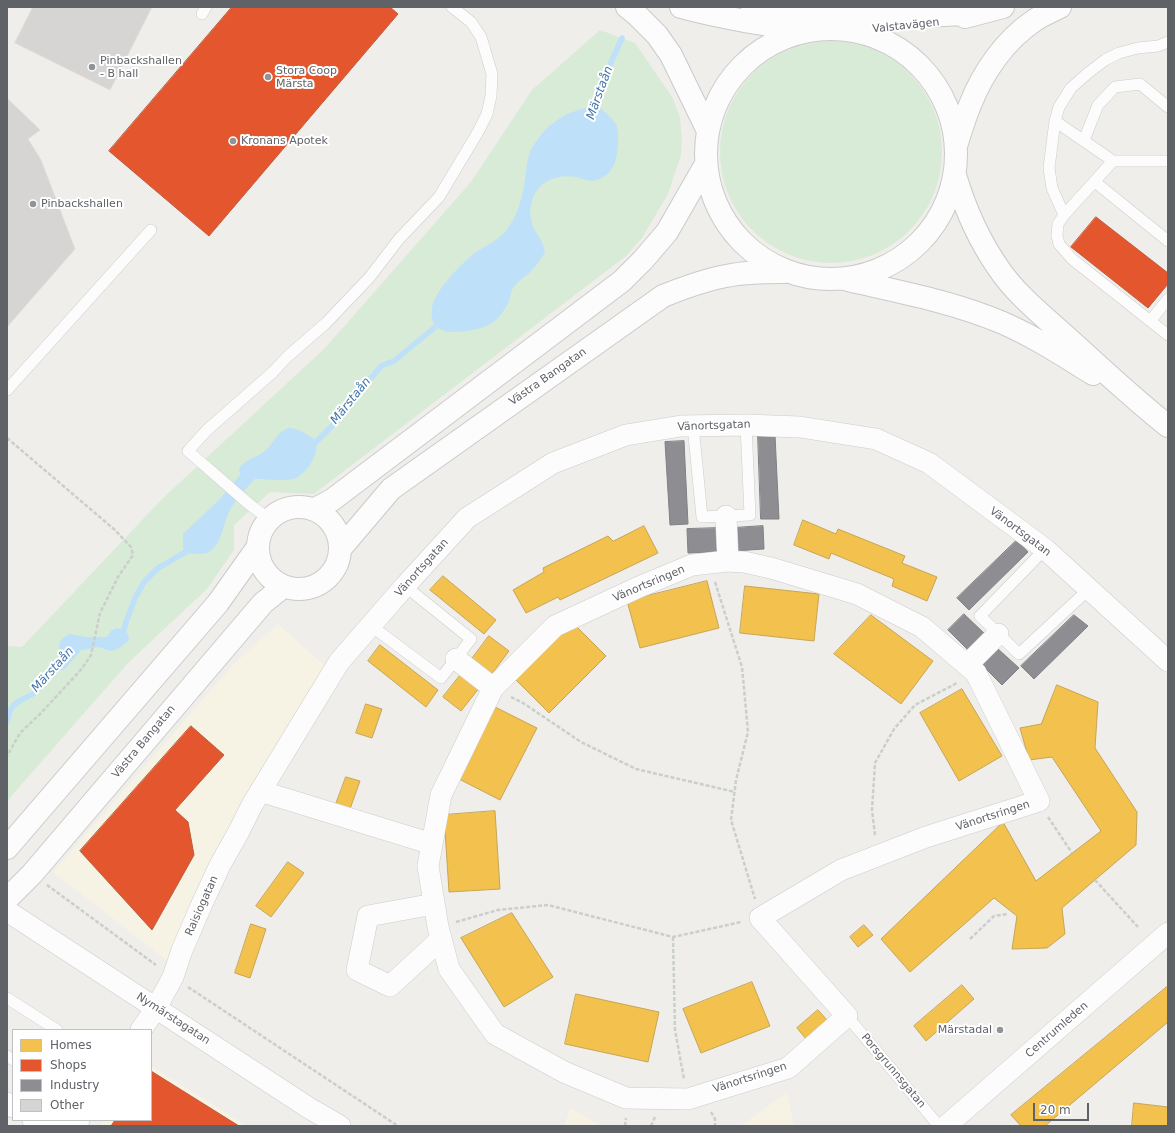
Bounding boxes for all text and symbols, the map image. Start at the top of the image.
street label: Valstavägen [872,16,940,36]
place label: Pinbackshallen - B hall [100,54,182,80]
marker: Pinbackshallen - B hall [87,62,97,72]
place label: Stora Coop Märsta [276,64,337,90]
water label: Märstaån [584,64,616,122]
marker: Stora Coop Märsta [263,72,273,82]
place label: Kronans Apotek [241,134,328,148]
marker: Kronans Apotek [228,136,238,146]
place label: Pinbackshallen [41,197,123,211]
marker: Pinbackshallen [28,199,38,209]
street label: Västra Bangatan [507,345,589,409]
water label: Märstaån [328,375,374,427]
street label: Vänortsgatan [677,418,751,434]
street label: Vänortsgatan [987,505,1053,559]
street label: Vänortsgatan [393,536,451,600]
street label: Vänortsringen [611,563,687,605]
water label: Märstaån [29,644,77,696]
street label: Västra Bangatan [110,703,178,781]
street label: Vänortsringen [954,798,1032,834]
street label: Raisiogatan [183,874,221,938]
street label: Nymärstagatan [134,990,212,1048]
street label: Centrumleden [1023,999,1091,1061]
place label: Märstadal [938,1023,992,1037]
marker: Märstadal [995,1025,1005,1035]
legend [12,1029,152,1121]
street label: Porsgrunnsgatan [858,1031,928,1111]
text: Homes [50,1038,92,1052]
text: Shops [50,1058,86,1072]
street label: Vänortsringen [711,1060,789,1096]
text: Industry [50,1078,99,1092]
scale bar [1035,1095,1091,1121]
text: Other [50,1098,84,1112]
text: 20 m [1040,1103,1071,1117]

